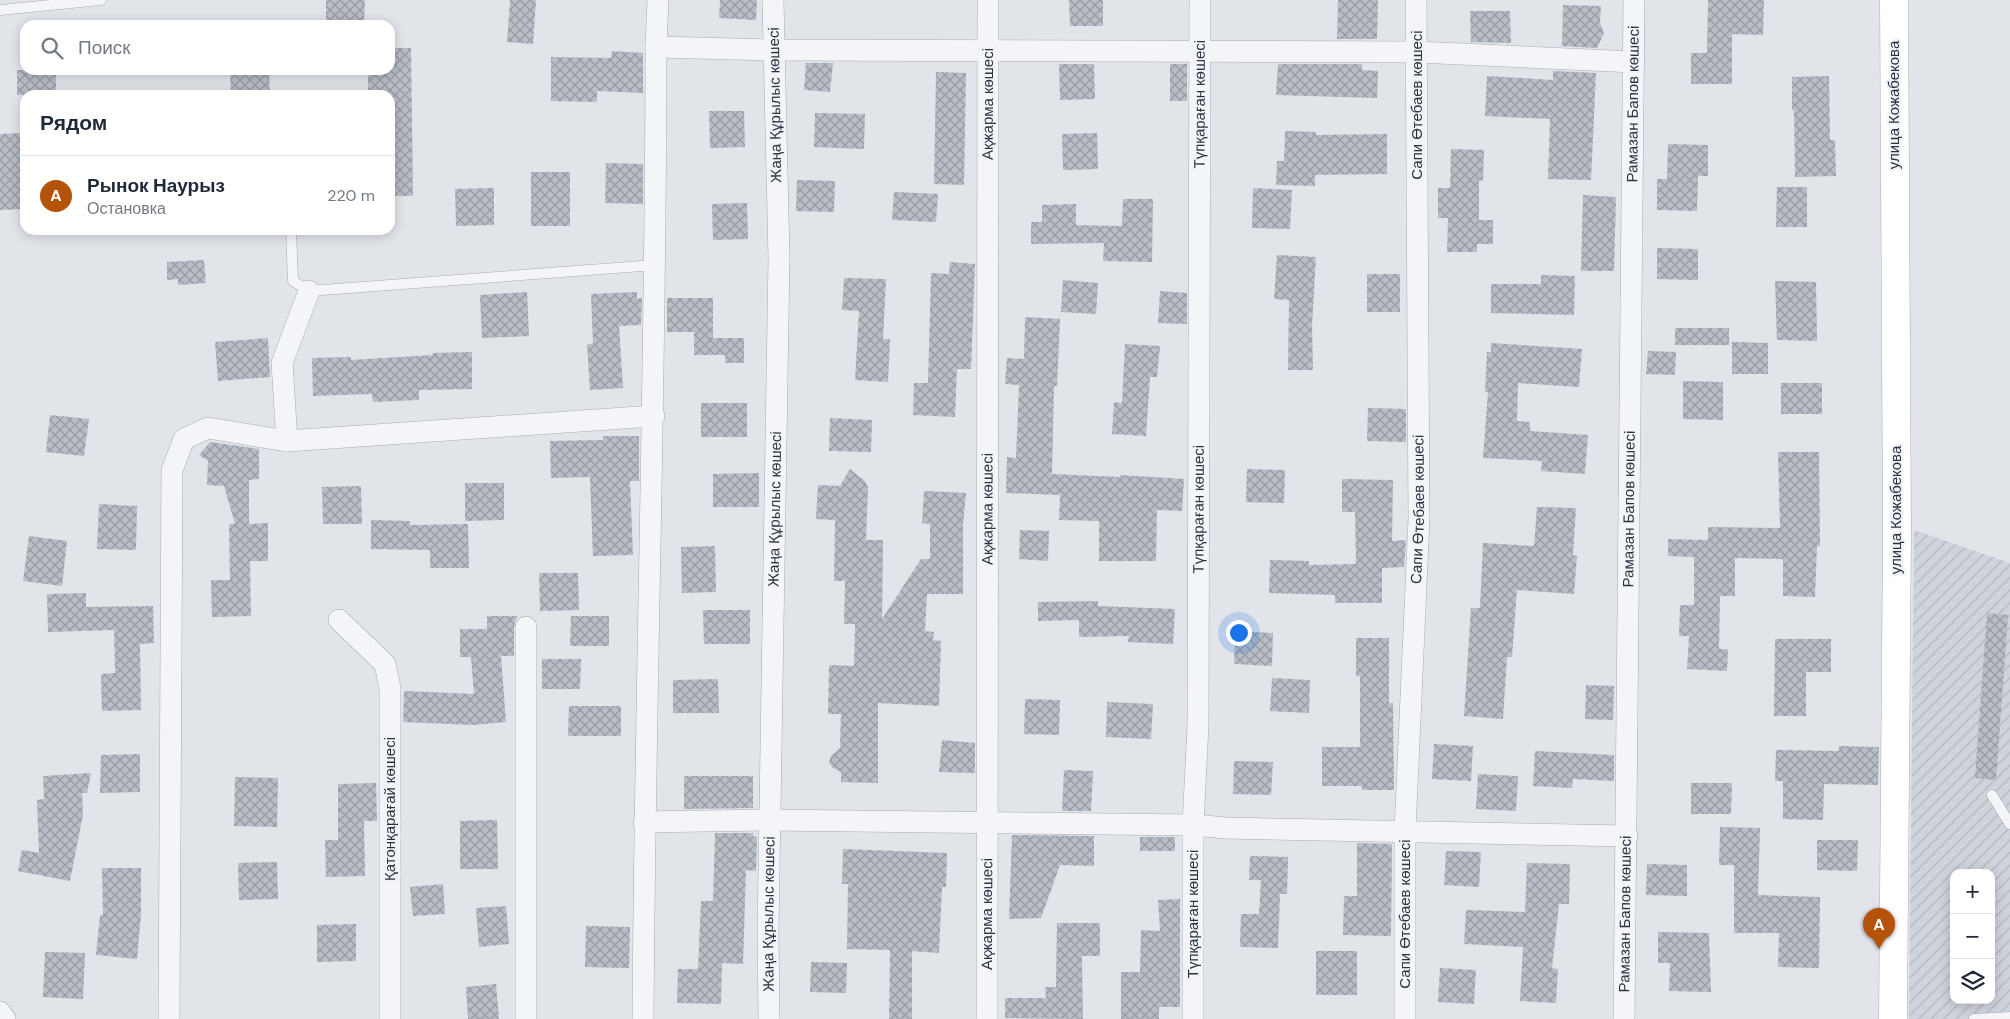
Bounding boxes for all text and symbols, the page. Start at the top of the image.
search box [20,20,395,75]
street label: Рамазан Бапов көшесі [1622,26,1644,182]
street label: Жаңа Құрылыс көшесі [764,27,786,183]
street label: Сапи Өтебаев көшесі [1407,30,1427,180]
icon: search [38,34,66,62]
text: Поиск [78,35,131,60]
street label: Түпқараған көшесі [1190,40,1210,168]
street label: улица Кожабекова [1884,40,1904,169]
street label: Ақжарма көшесі [978,48,998,160]
text: Рядом [40,109,107,137]
text: Рынок Наурыз [87,173,225,198]
text: A [50,185,62,206]
text: 220 m [327,185,375,206]
text: Остановка [87,198,166,219]
street label: Жаңа Құрылыс көшесі [764,431,786,587]
street label: Рамазан Бапов көшесі [1618,431,1640,587]
street label: Сапи Өтебаев көшесі [1406,435,1429,584]
street label: Түпқараған көшесі [1188,445,1209,573]
street label: улица Кожабекова [1886,445,1906,574]
street label: Ақжарма көшесі [977,453,998,565]
your location [1226,620,1252,646]
street label: Қатонқарағай көшесі [380,737,400,881]
street label: Жаңа Құрылыс көшесі [758,836,780,992]
street label: Рамазан Бапов көшесі [1614,836,1636,992]
street label: Сапи Өтебаев көшесі [1395,839,1415,989]
street label: Түпқараған көшесі [1183,850,1203,978]
street label: Ақжарма көшесі [977,858,997,970]
map controls [1950,869,1995,1004]
button: + [1950,869,1995,914]
pin: A [1863,908,1895,949]
button: − [1950,914,1995,959]
button: layers [1950,959,1995,1004]

